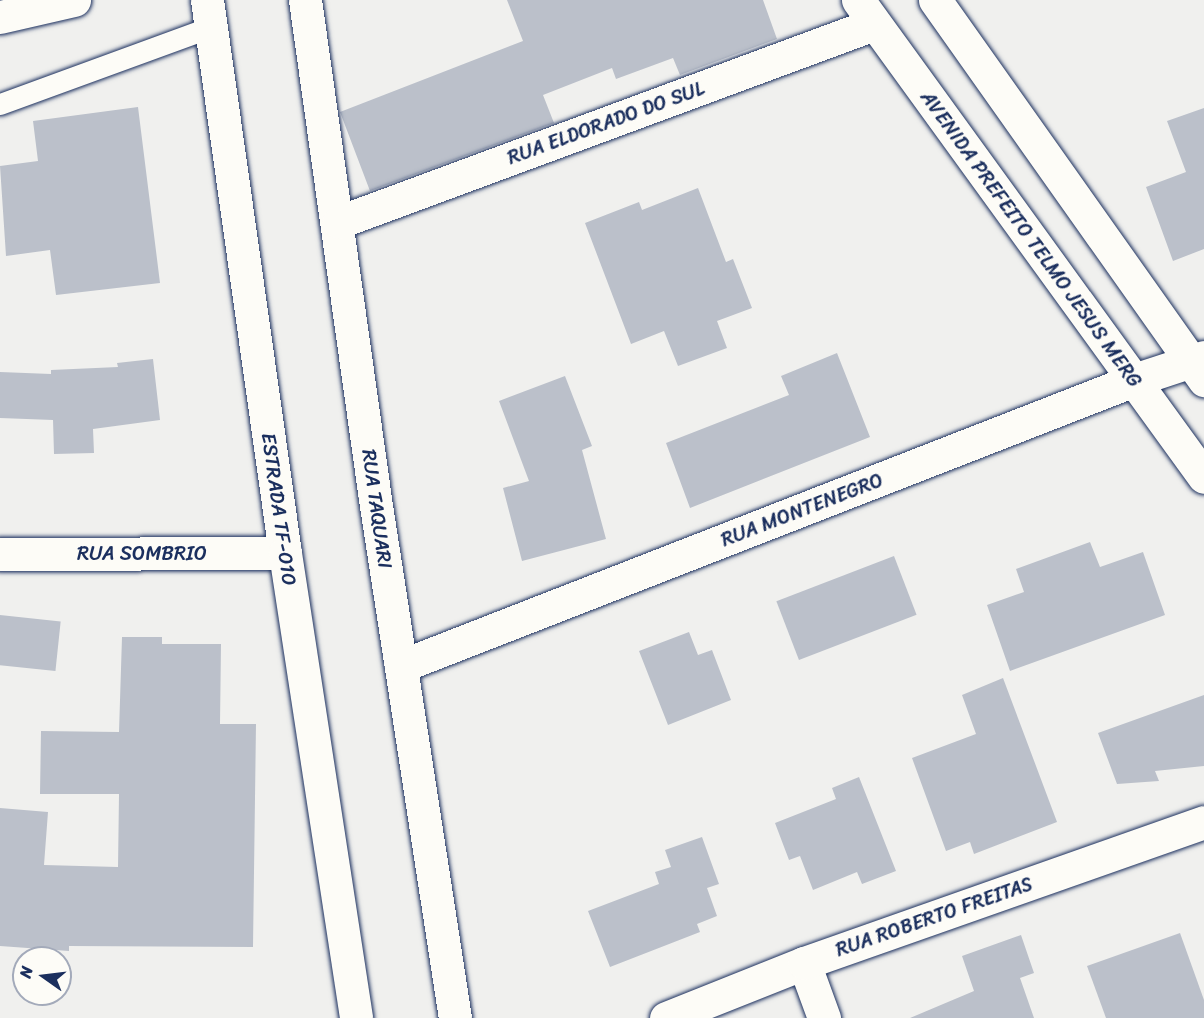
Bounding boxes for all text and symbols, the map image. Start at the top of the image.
street label: RUA ELDORADO DO SUL [504,76,708,170]
street label: AVENIDA PREFEITO TELMO JESUS MERG [916,87,1146,391]
street label: ESTRADA TF-010 [256,431,302,587]
street label: RUA TAQUARI [357,446,397,572]
street label: RUA MONTENEGRO [719,468,885,552]
street label: RUA SOMBRIO [77,541,207,565]
street label: RUA ROBERTO FREITAS [833,872,1035,962]
north arrow [12,946,72,1006]
text: N [11,963,41,981]

